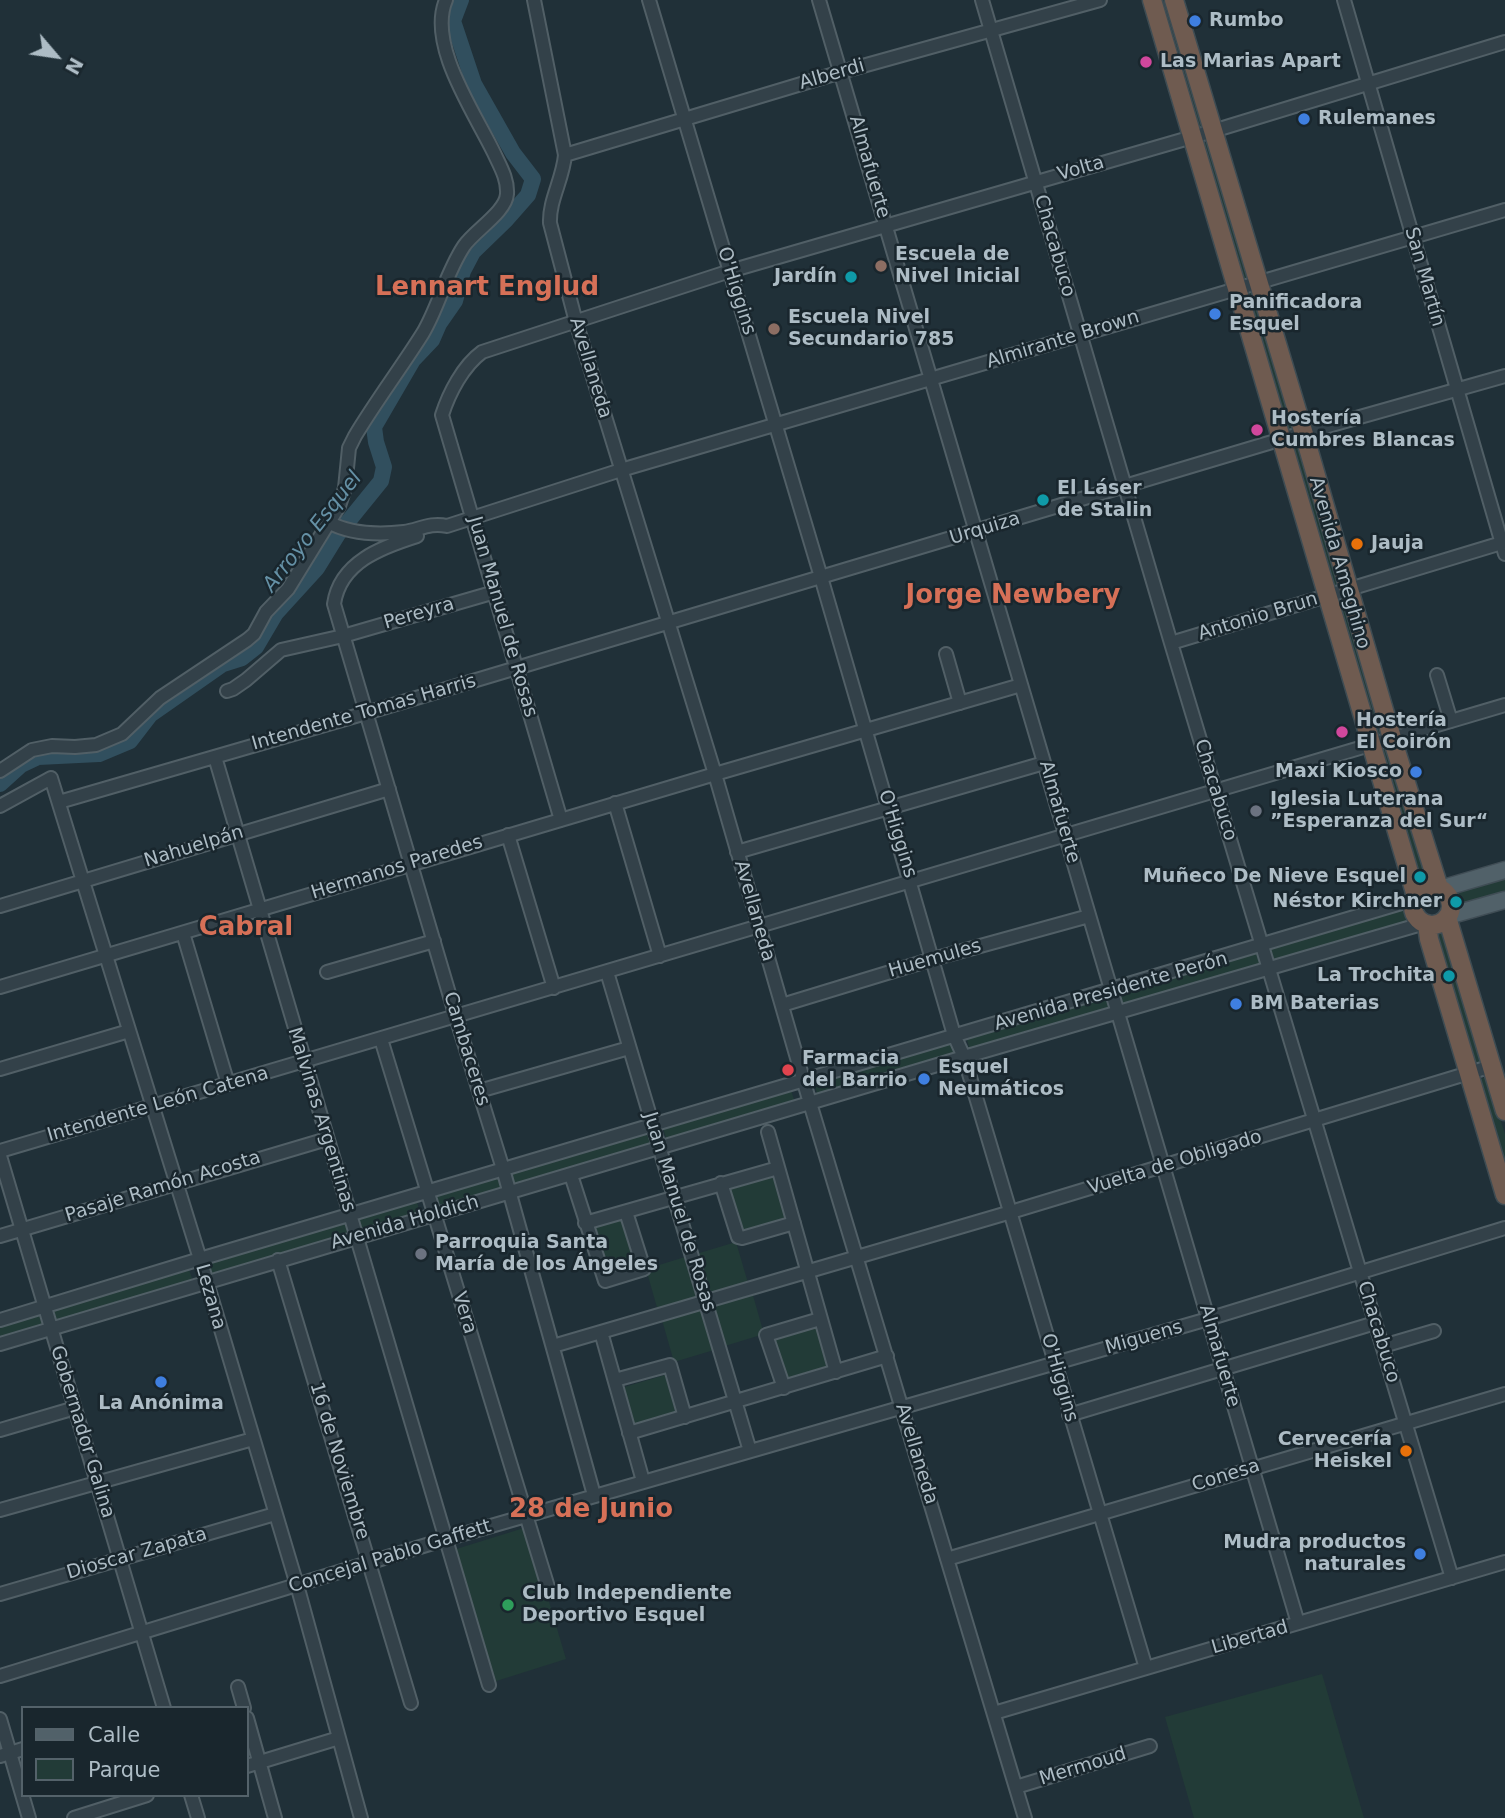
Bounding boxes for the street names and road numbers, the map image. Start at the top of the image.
street label: Alberdi [797,55,867,95]
street label: Almafuerte [843,113,895,221]
street label: Volta [1055,151,1107,187]
street label: Chacabuco [1029,192,1079,300]
street label: San Martín [1399,225,1449,329]
street label: O'Higgins [712,244,760,338]
street label: Almirante Brown [984,306,1142,374]
street label: Avellaneda [564,315,616,421]
street label: Avenida Ameghino [1303,474,1375,652]
street label: Urquiza [947,508,1023,550]
street label: Juan Manuel de Rosas [462,514,542,720]
street label: Antonio Brun [1195,588,1321,646]
street label: Pereyra [381,593,457,635]
street label: Intendente Tomas Harris [249,670,479,756]
street label: Chacabuco [1189,736,1241,844]
street label: Almafuerte [1033,758,1085,866]
street label: O'Higgins [873,787,921,881]
street label: Nahuelpán [142,821,246,873]
street label: Hermanos Paredes [308,831,486,905]
street label: Avellaneda [729,858,779,964]
street label: Huemules [886,935,984,983]
street label: Avenida Presidente Perón [992,948,1230,1036]
street label: Cambaceres [438,989,494,1109]
street label: Malvinas Argentinas [282,1025,360,1215]
street label: Intendente León Catena [45,1062,271,1148]
street label: Juan Manuel de Rosas [638,1109,720,1315]
street label: Vuelta de Obligado [1085,1126,1265,1200]
street label: Pasaje Ramón Acosta [63,1146,263,1228]
street label: Avenida Holdich [328,1191,482,1255]
street label: Lezana [190,1262,230,1332]
street label: Chacabuco [1352,1278,1404,1386]
street label: Vera [447,1289,481,1337]
street label: Almafuerte [1193,1302,1245,1410]
street label: Miguens [1103,1316,1185,1360]
street label: O'Higgins [1035,1331,1083,1425]
street label: Gobernador Galina [45,1343,119,1521]
street label: 16 de Noviembre [304,1379,374,1543]
street label: Avellaneda [890,1401,942,1507]
street label: Conesa [1189,1455,1263,1497]
street label: Concejal Pablo Gaffett [286,1515,494,1599]
street label: Dioscar Zapata [64,1523,210,1585]
street label: Libertad [1209,1616,1291,1660]
street label: Mermoud [1037,1743,1129,1791]

